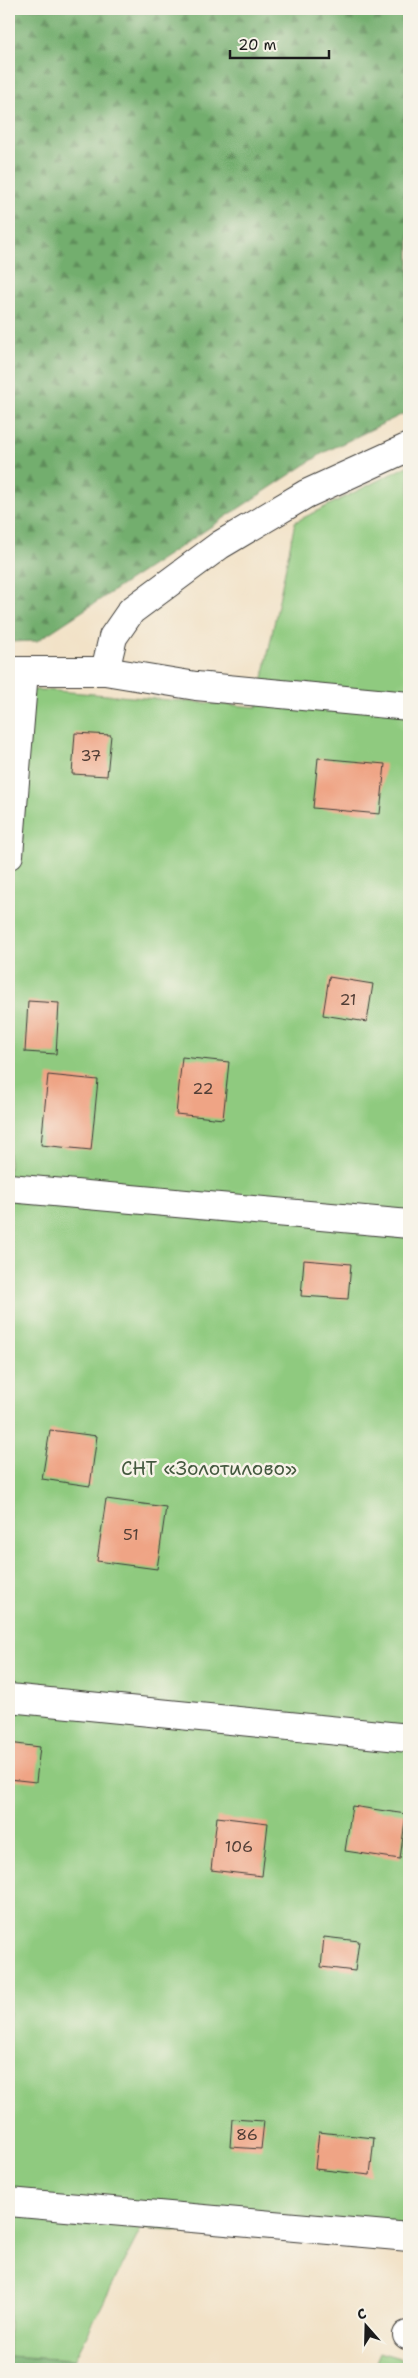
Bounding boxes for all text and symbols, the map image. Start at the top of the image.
scale bar [230,28,329,60]
text: 20 m [238,35,277,55]
house number: 37 [80,745,102,766]
house number: 21 [339,989,357,1010]
house number: 22 [192,1078,214,1099]
park label: СНТ «Золотилово» [121,1456,297,1481]
house number: 51 [123,1524,139,1545]
house number: 106 [225,1836,253,1857]
house number: 86 [236,2124,258,2145]
north arrow [340,2300,390,2350]
text: С [354,2304,369,2324]

